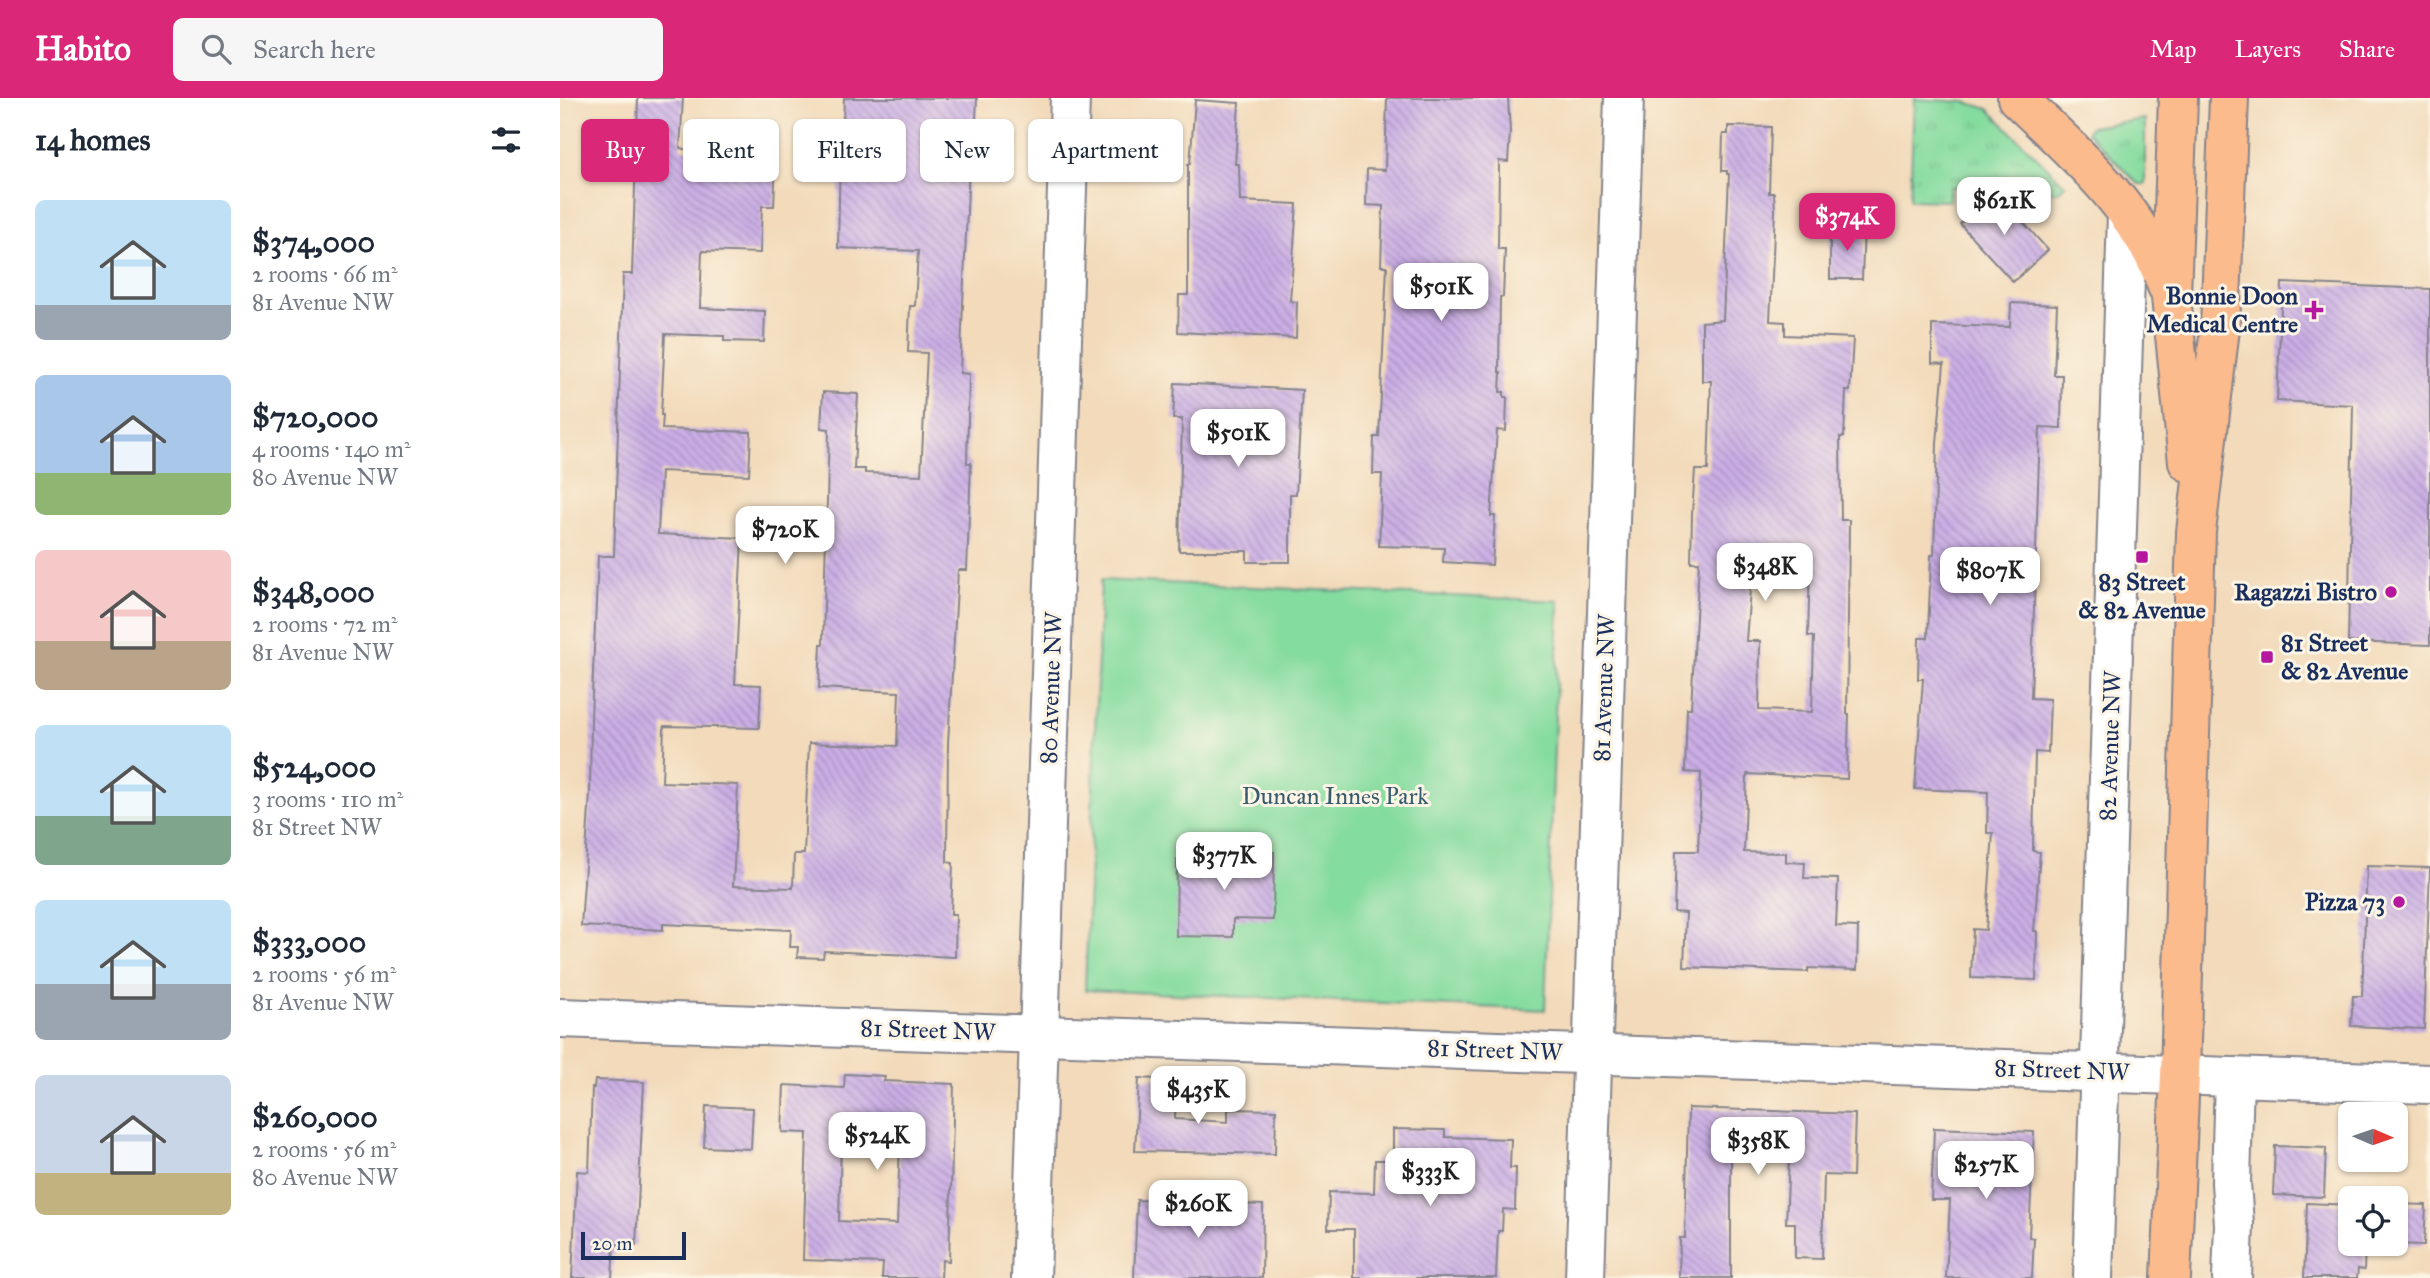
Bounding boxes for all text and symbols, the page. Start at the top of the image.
search box [173,18,663,81]
text: Habito [35,29,131,69]
icon: search [197,30,235,68]
text: Search here [253,33,376,65]
text: Map [2150,34,2197,64]
text: Layers [2235,34,2301,64]
text: Share [2339,34,2395,64]
chip: Buy [581,119,669,182]
chip: Rent [683,119,779,182]
chip: Filters [793,119,906,182]
chip: New [920,119,1014,182]
chip: Apartment [1028,119,1183,182]
icon: filters [487,121,525,159]
text: 14 homes [35,122,150,158]
pin: $621K [1955,178,2053,237]
text: $621K [1973,186,2035,214]
pin: $374K [1798,194,1896,253]
text: $374K [1815,202,1879,230]
text: $374,000 [252,224,375,260]
icon: home [91,228,175,312]
text: 2 rooms · 66 m² [252,260,397,288]
pin: $501K [1392,264,1490,323]
text: $501K [1409,272,1473,300]
place label: Bonnie Doon Medical Centre [2146,281,2298,339]
text: 81 Avenue NW [252,288,394,316]
marker: Bonnie Doon Medical Centre [2304,300,2324,320]
text: $720,000 [252,399,378,435]
icon: home [91,403,175,487]
pin: $501K [1189,410,1287,469]
text: $501K [1206,418,1270,446]
text: 4 rooms · 140 m² [252,435,411,463]
text: 80 Avenue NW [252,463,398,491]
pin: $720K [736,506,834,566]
text: $720K [751,515,819,543]
pin: $348K [1716,544,1814,603]
pin: $807K [1941,547,2039,607]
marker: 83 Street & 82 Avenue [2134,549,2150,565]
text: $348K [1733,552,1797,580]
text: $807K [1956,556,2024,584]
place label: 83 Street & 82 Avenue [2078,567,2206,625]
text: $348,000 [252,574,375,610]
place label: Ragazzi Bistro [2234,577,2377,607]
icon: home [91,578,175,662]
marker: Ragazzi Bistro [2383,584,2399,600]
text: 2 rooms · 72 m² [252,610,397,638]
street label: 80 Avenue NW [1033,610,1069,765]
street label: 81 Avenue NW [1586,612,1622,762]
place label: 81 Street & 82 Avenue [2281,628,2408,686]
text: 81 Avenue NW [252,638,394,666]
marker: 81 Street & 82 Avenue [2259,649,2275,665]
street label: 82 Avenue NW [2092,669,2128,822]
text: $524,000 [252,749,376,785]
icon: home [91,753,175,837]
park label: Duncan Innes Park [1242,781,1429,811]
text: 3 rooms · 110 m² [252,785,403,813]
text: 81 Street NW [252,813,382,841]
pin: $377K [1175,832,1273,892]
text: $377K [1192,841,1256,869]
place label: Pizza 73 [2305,887,2385,917]
marker: Pizza 73 [2391,894,2407,910]
text: $333,000 [252,924,366,960]
icon: home [91,928,175,1012]
text: 2 rooms · 56 m² [252,960,396,988]
text: 81 Avenue NW [252,988,394,1016]
street label: 81 Street NW [860,1013,997,1047]
street label: 81 Street NW [1427,1033,1564,1067]
street label: 81 Street NW [1994,1053,2131,1087]
pin: $435K [1149,1066,1247,1126]
text: $435K [1167,1075,1229,1103]
text: $260,000 [252,1099,378,1135]
north arrow [2338,1102,2408,1172]
map controls [2338,1102,2408,1256]
icon: home [91,1103,175,1187]
pin: $524K [828,1112,926,1172]
pin: $358K [1709,1118,1807,1177]
text: $524K [845,1121,909,1149]
text: $358K [1727,1126,1789,1154]
text: 2 rooms · 56 m² [252,1135,396,1163]
pin: $257K [1937,1142,2035,1201]
pin: $333K [1381,1148,1479,1208]
text: $257K [1954,1150,2018,1178]
text: $333K [1401,1157,1459,1185]
text: 80 Avenue NW [252,1163,398,1191]
pin: $260K [1149,1180,1247,1240]
button: locate [2338,1186,2408,1256]
text: $260K [1165,1189,1231,1217]
scale bar [581,1229,686,1261]
text: 20 m [592,1232,633,1255]

